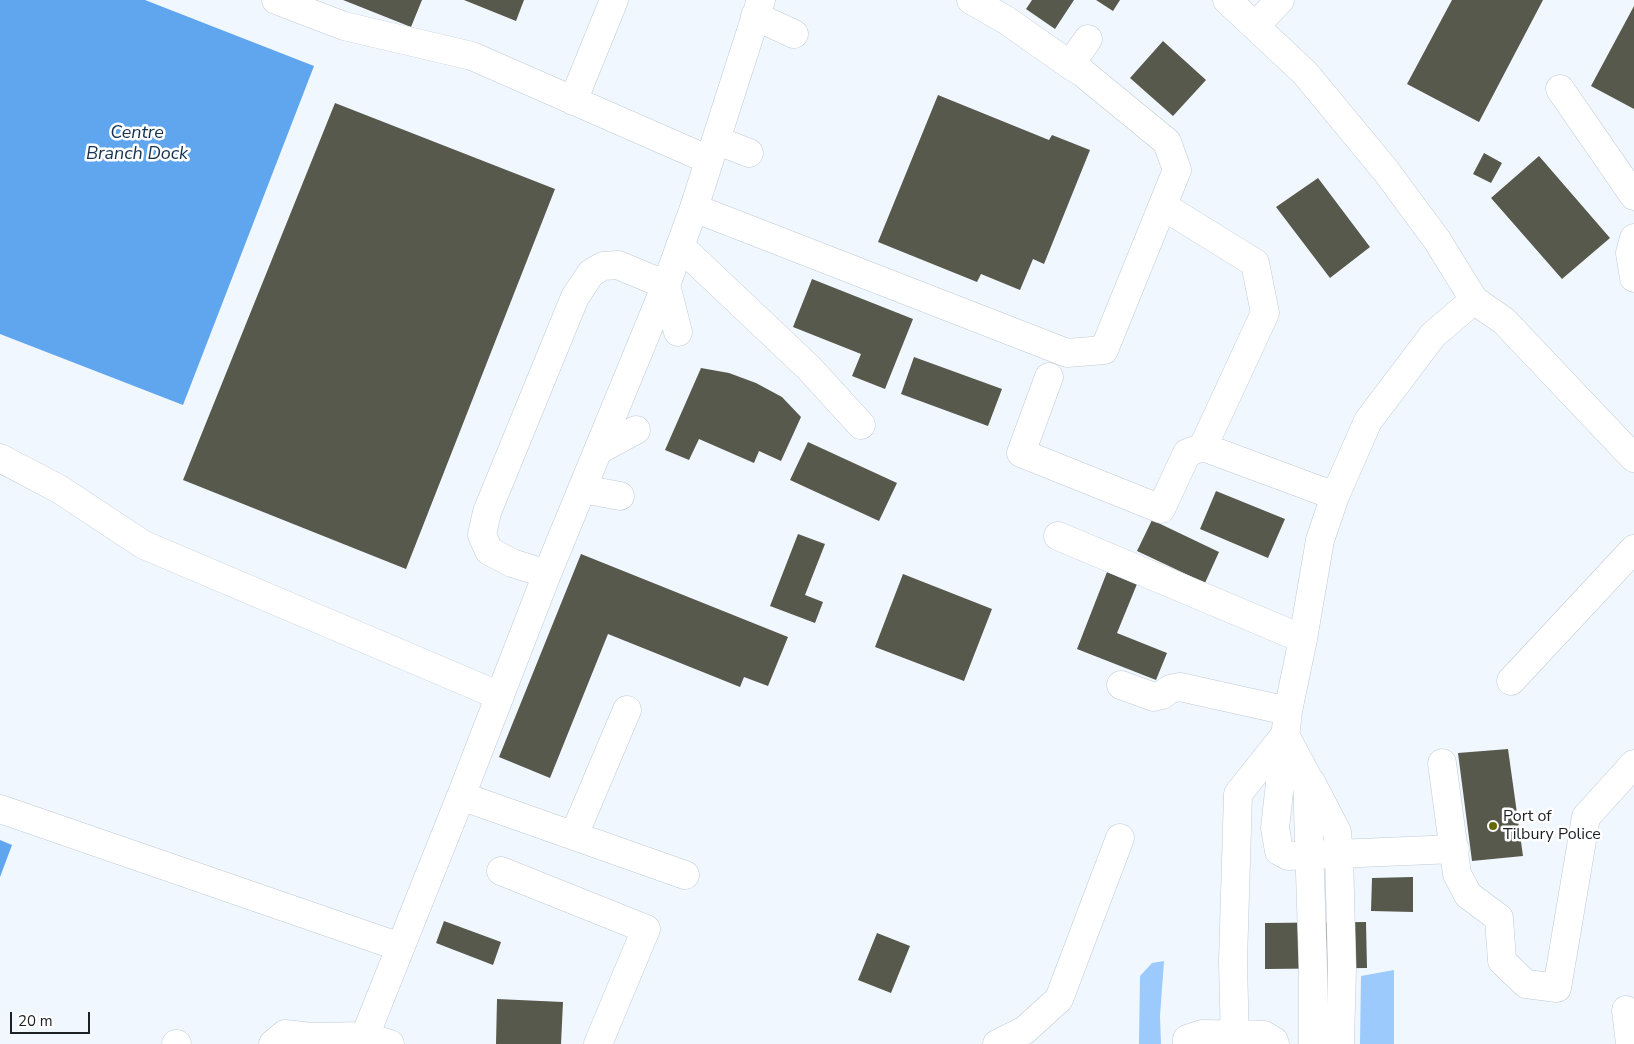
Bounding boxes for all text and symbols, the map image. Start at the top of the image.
water label: Centre Branch Dock [86,123,188,166]
place label: Port of Tilbury Police [1503,807,1601,845]
marker: Port of Tilbury Police [1487,820,1499,832]
scale bar [12,1002,92,1034]
text: 20 m [18,1011,53,1031]

